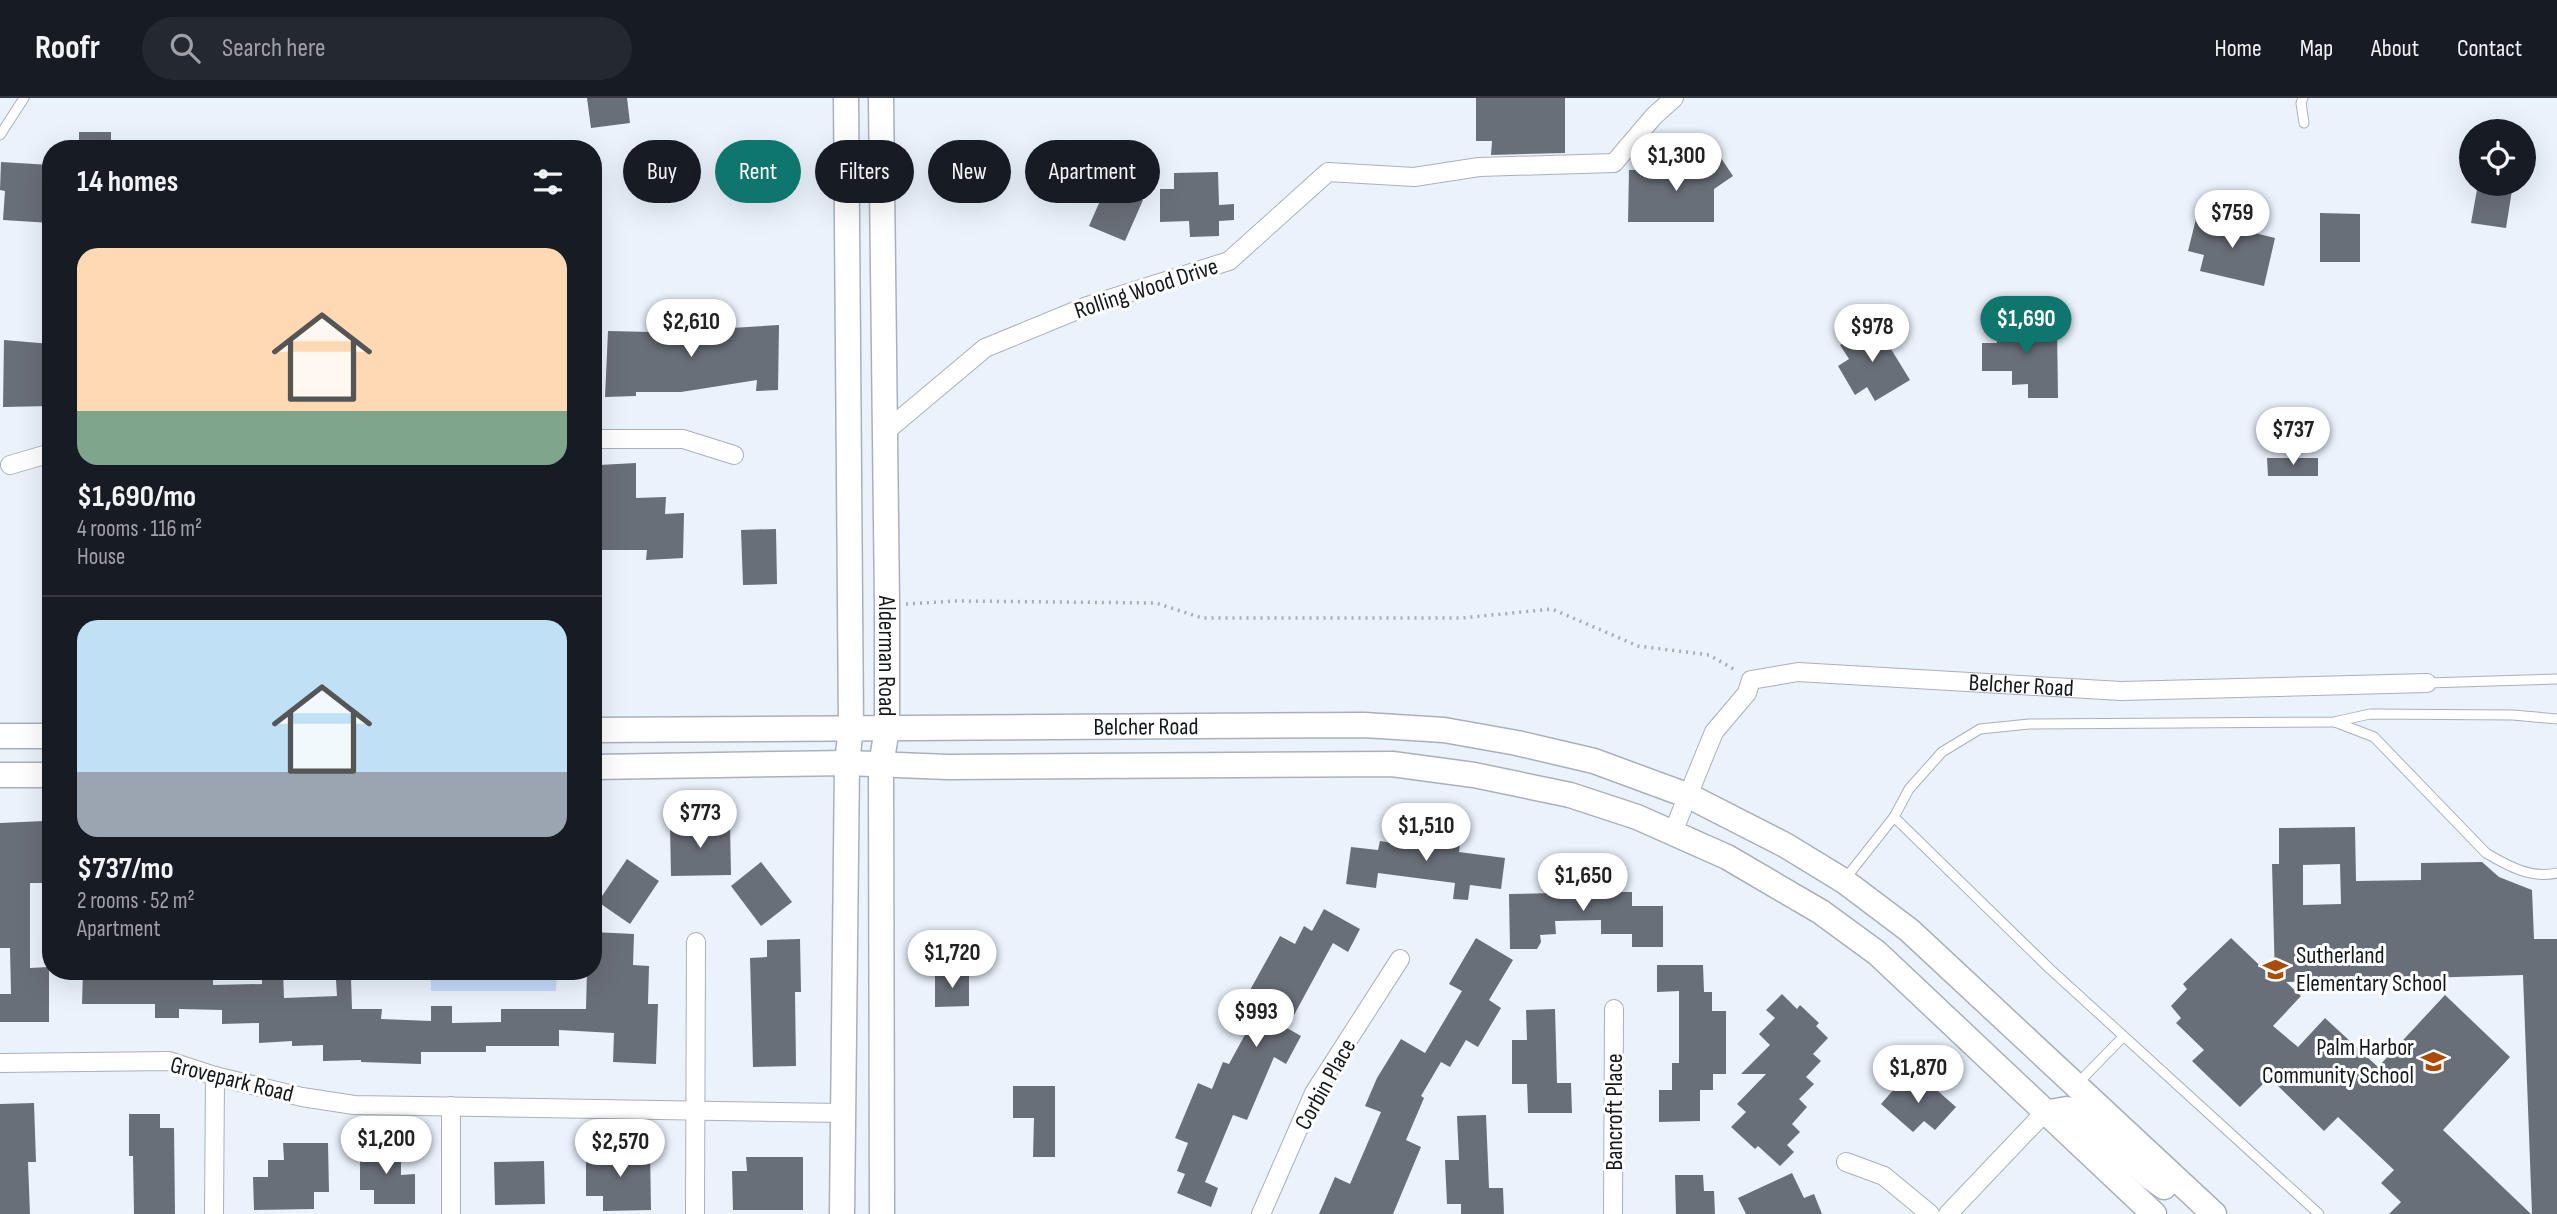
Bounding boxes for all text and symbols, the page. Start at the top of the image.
search box [142,17,632,80]
text: Roofr [35,28,100,68]
icon: search [166,29,204,67]
text: Search here [222,33,325,64]
text: Home [2214,34,2262,63]
text: Map [2300,34,2333,63]
text: About [2371,34,2419,63]
text: Contact [2457,34,2522,63]
map controls [2459,119,2536,196]
button: locate [2459,119,2536,196]
pin: $1,300 [1619,134,1733,193]
chip: Buy [623,140,701,203]
chip: Rent [715,140,801,203]
chip: Filters [815,140,914,203]
chip: New [928,140,1011,203]
chip: Apartment [1025,140,1160,203]
text: $1,300 [1647,142,1705,170]
icon: filters [529,163,567,201]
text: 14 homes [77,164,178,200]
pin: $759 [2191,190,2273,250]
text: $759 [2211,199,2253,227]
street label: Rolling Wood Drive [1071,252,1222,325]
icon: home [259,294,385,420]
pin: $1,690 [1969,296,2083,356]
pin: $2,610 [634,300,748,359]
pin: $978 [1831,304,1913,364]
text: $1,690 [1996,305,2056,333]
text: $2,610 [662,308,720,336]
text: $978 [1850,313,1894,341]
pin: $737 [2252,408,2334,467]
text: $737 [2272,416,2314,444]
text: $1,690/mo [77,479,196,515]
text: 4 rooms · 116 m² [77,515,202,543]
text: House [77,543,125,571]
street label: Alderman Road [872,595,901,716]
icon: home [259,666,385,792]
street label: Belcher Road [1968,668,2074,703]
street label: Belcher Road [1093,712,1199,742]
pin: $773 [659,790,741,850]
text: $773 [679,799,721,827]
pin: $1,510 [1369,804,1483,863]
text: $1,510 [1398,812,1454,840]
text: $737/mo [77,851,174,887]
pin: $1,650 [1526,854,1640,913]
text: $1,650 [1554,862,1612,890]
text: 2 rooms · 52 m² [77,887,195,915]
text: Apartment [77,915,161,943]
pin: $1,720 [895,930,1009,990]
text: $1,720 [924,939,980,967]
place label: Sutherland Elementary School [2296,941,2447,998]
school or university icon: Sutherland Elementary School [2262,955,2290,983]
pin: $993 [1215,990,1297,1049]
text: $993 [1234,998,1278,1026]
place label: Palm Harbor Community School [2262,1033,2414,1090]
street label: Corbin Place [1289,1034,1362,1135]
pin: $1,870 [1861,1046,1975,1105]
school or university icon: Palm Harbor Community School [2420,1047,2448,1075]
street label: Grovepark Road [167,1050,297,1109]
street label: Bancroft Place [1600,1053,1629,1171]
text: $1,870 [1889,1054,1947,1082]
pin: $1,200 [329,1116,443,1176]
pin: $2,570 [563,1119,677,1179]
text: $1,200 [357,1125,415,1153]
text: $2,570 [591,1128,649,1156]

